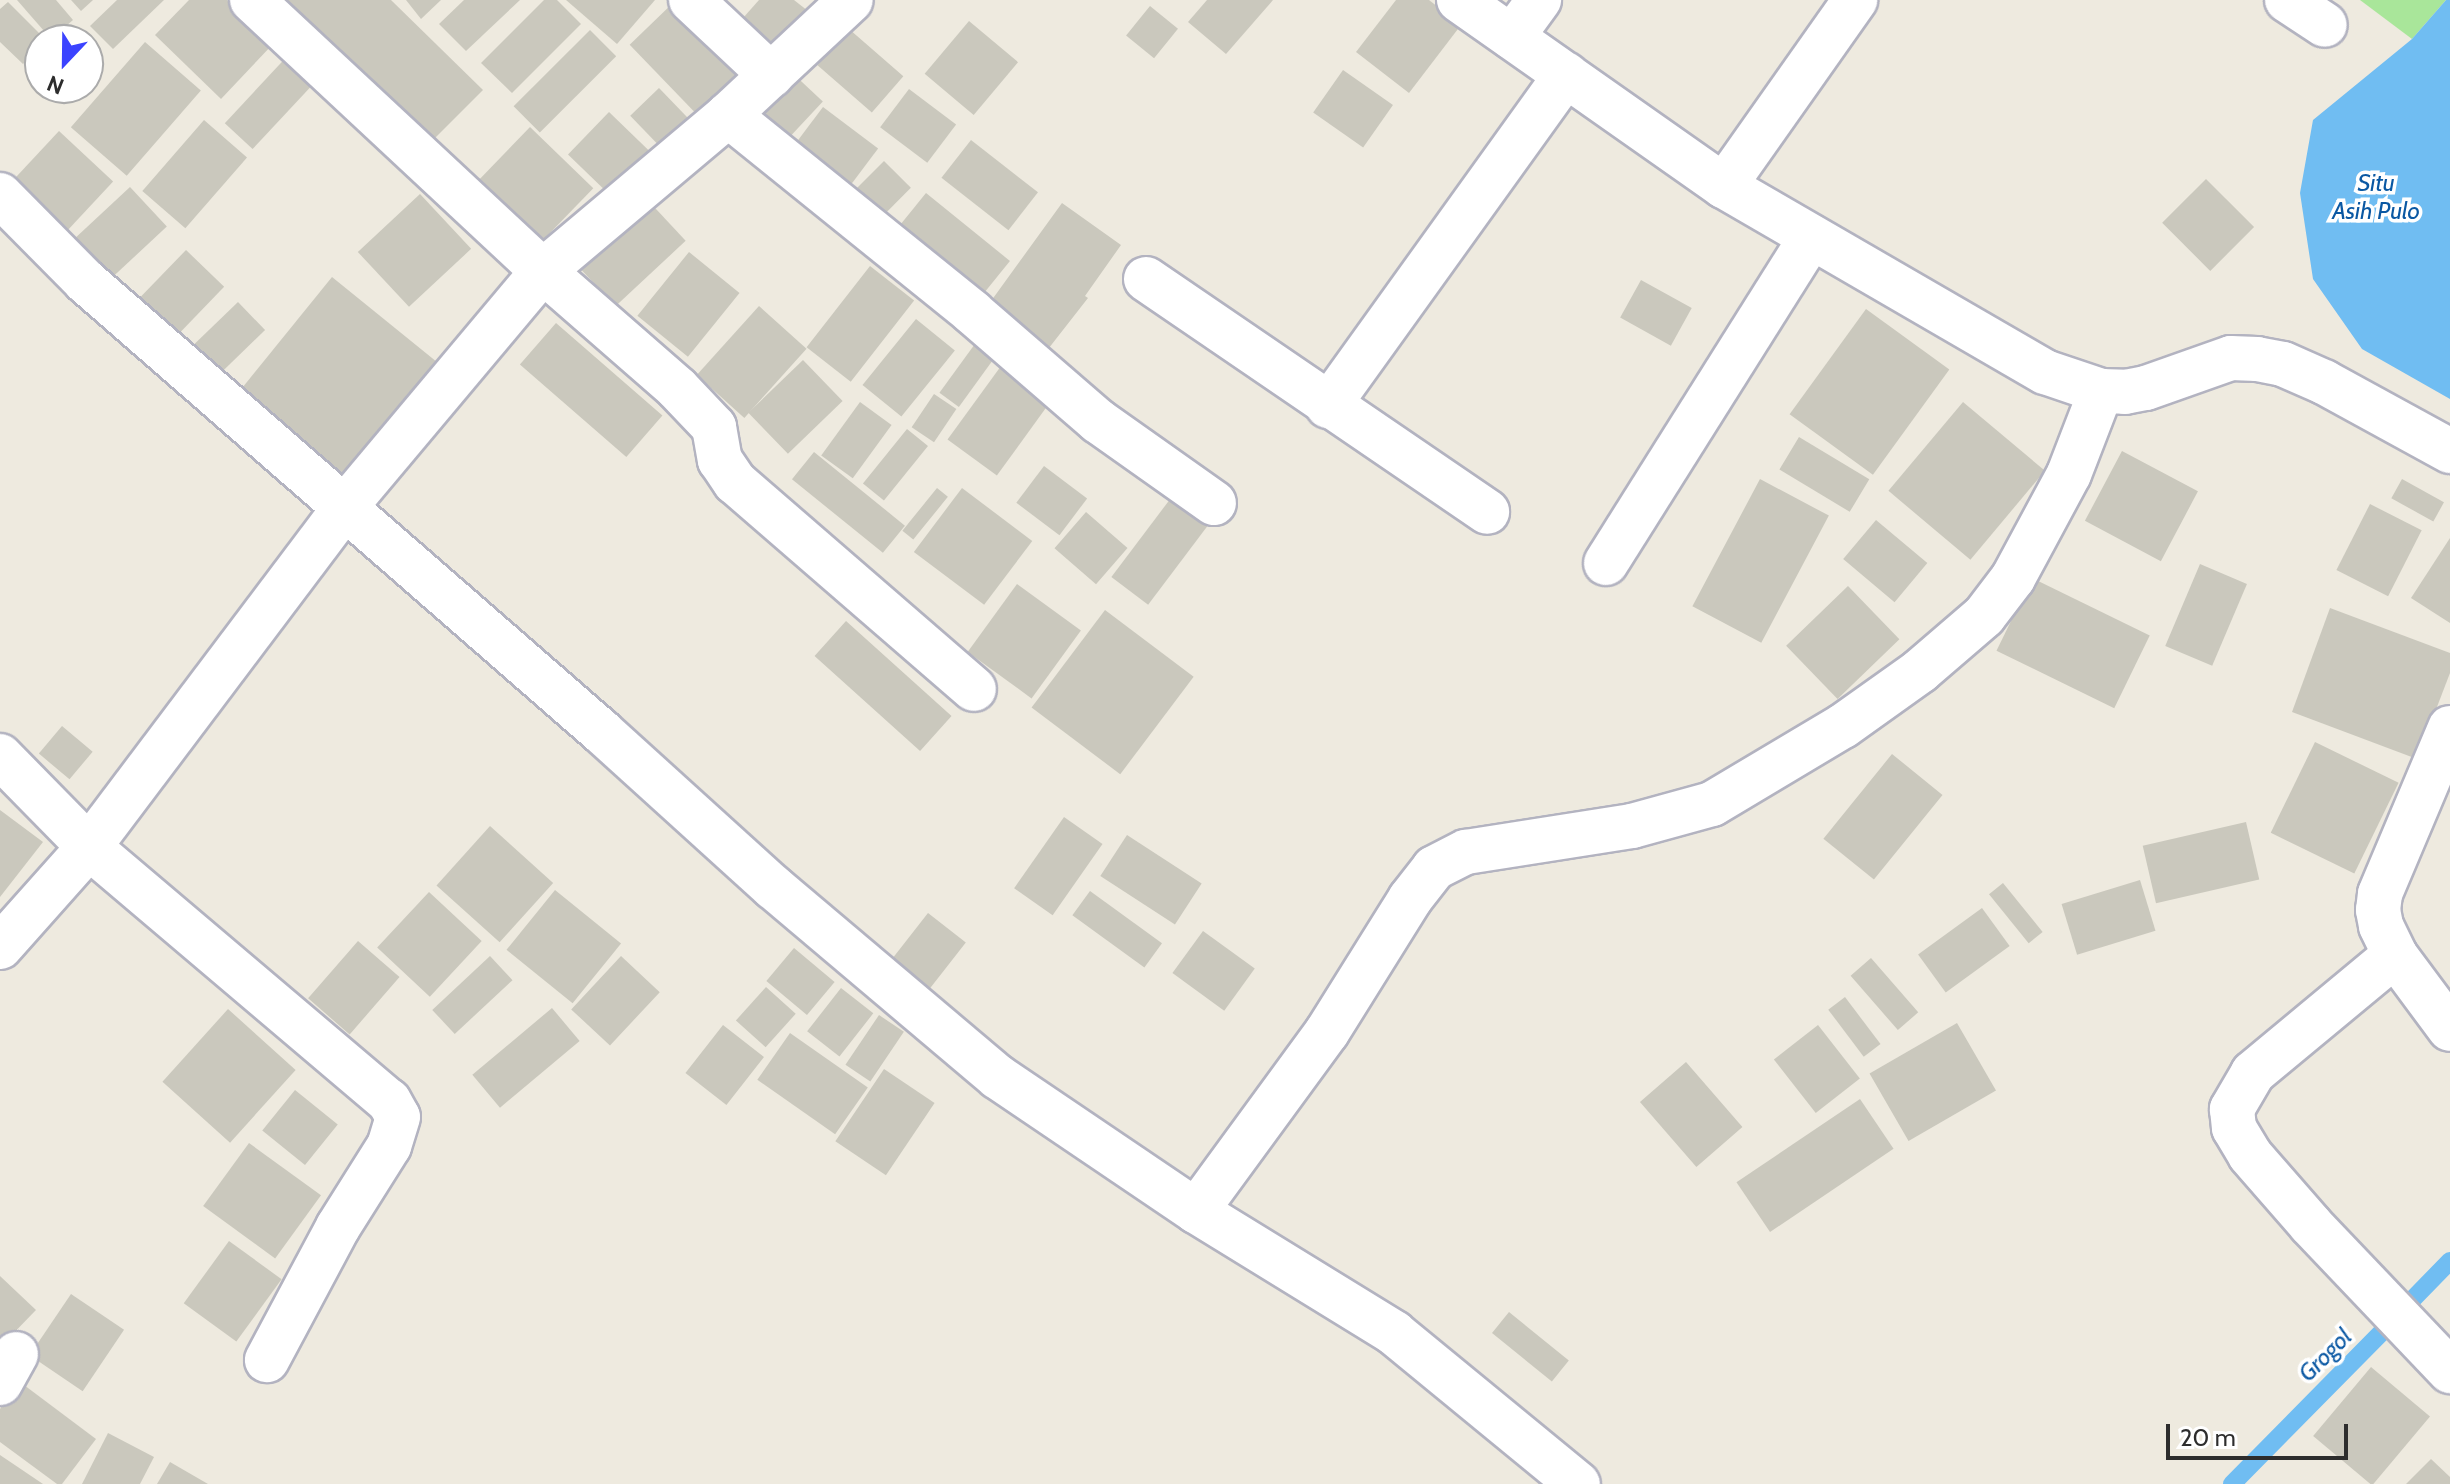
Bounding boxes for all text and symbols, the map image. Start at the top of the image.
north arrow [24,24,104,104]
text: N [43,69,68,100]
water label: Situ Asih Pulo [2332,169,2420,225]
water label: Grogol [2292,1322,2358,1388]
scale bar [2170,1408,2352,1458]
text: 20 m [2180,1423,2236,1452]

